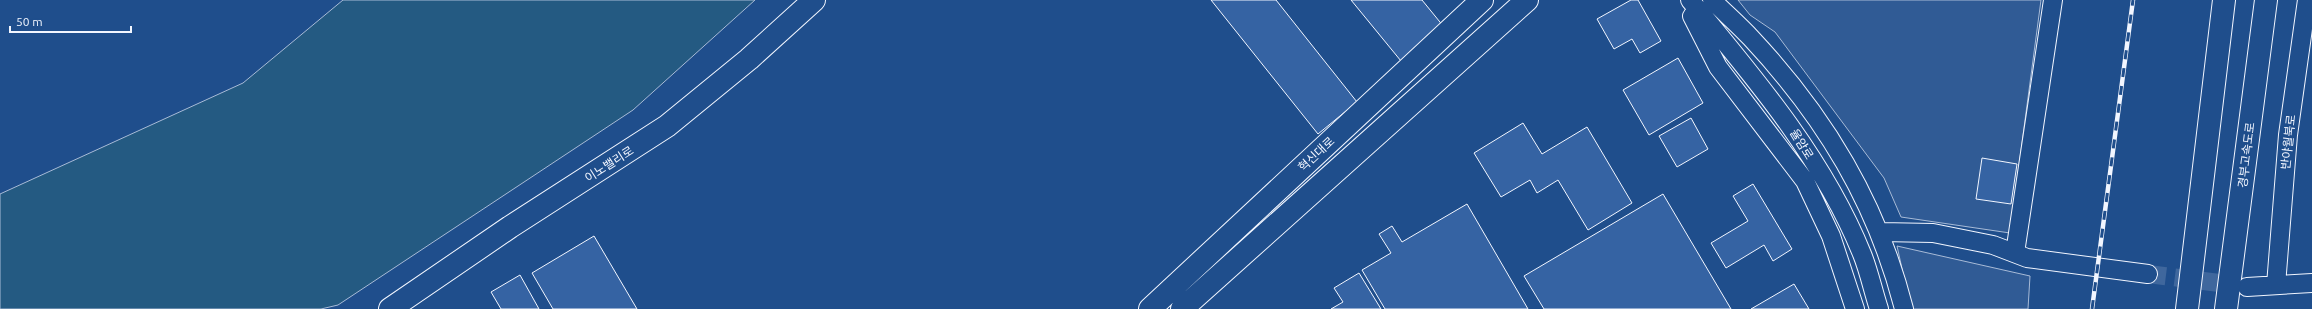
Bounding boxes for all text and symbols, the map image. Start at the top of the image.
scale bar [10,8,131,34]
text: 50 m [16,15,43,28]
street label: 반야월북로 [2279,114,2297,170]
street label: 경부고속도로 [2236,121,2256,189]
street label: 율암로 [1788,127,1816,161]
street label: 혁신대로 [1295,134,1337,174]
street label: 이노밸리로 [582,144,636,184]

